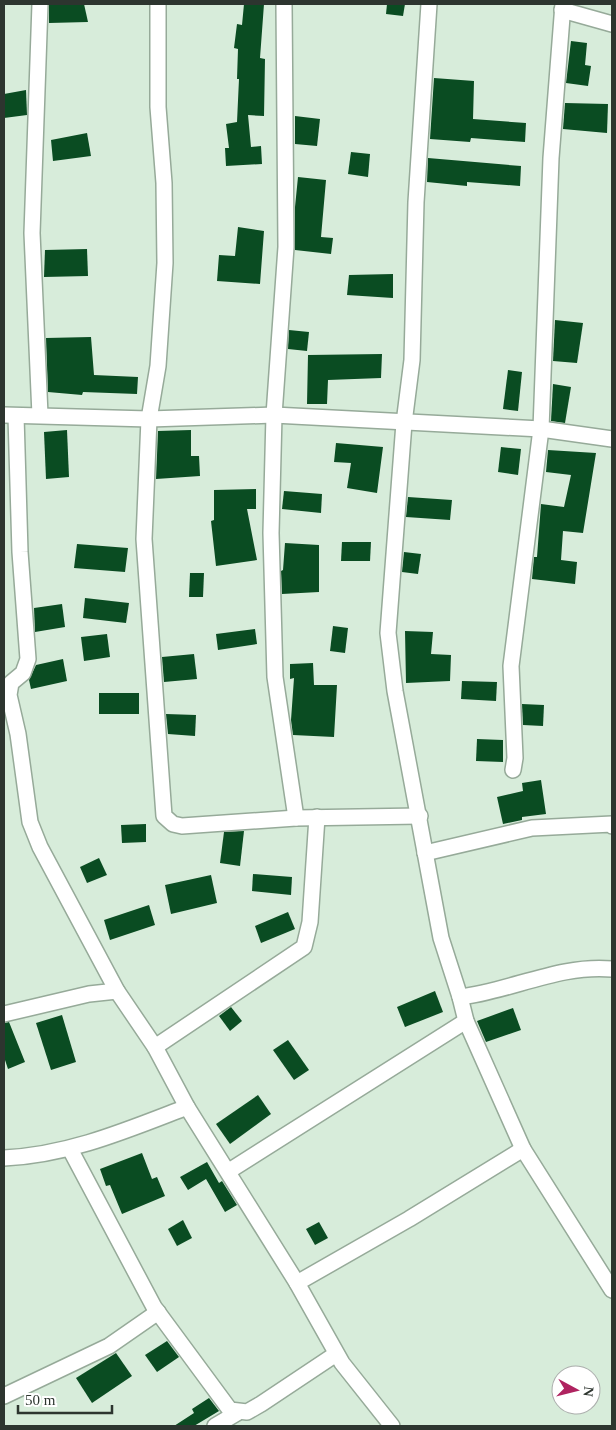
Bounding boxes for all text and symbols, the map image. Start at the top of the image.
north arrow [551,1365,601,1415]
scale bar [18,1382,111,1414]
text: N [580,1386,596,1397]
text: 50 m [25,1392,56,1408]

